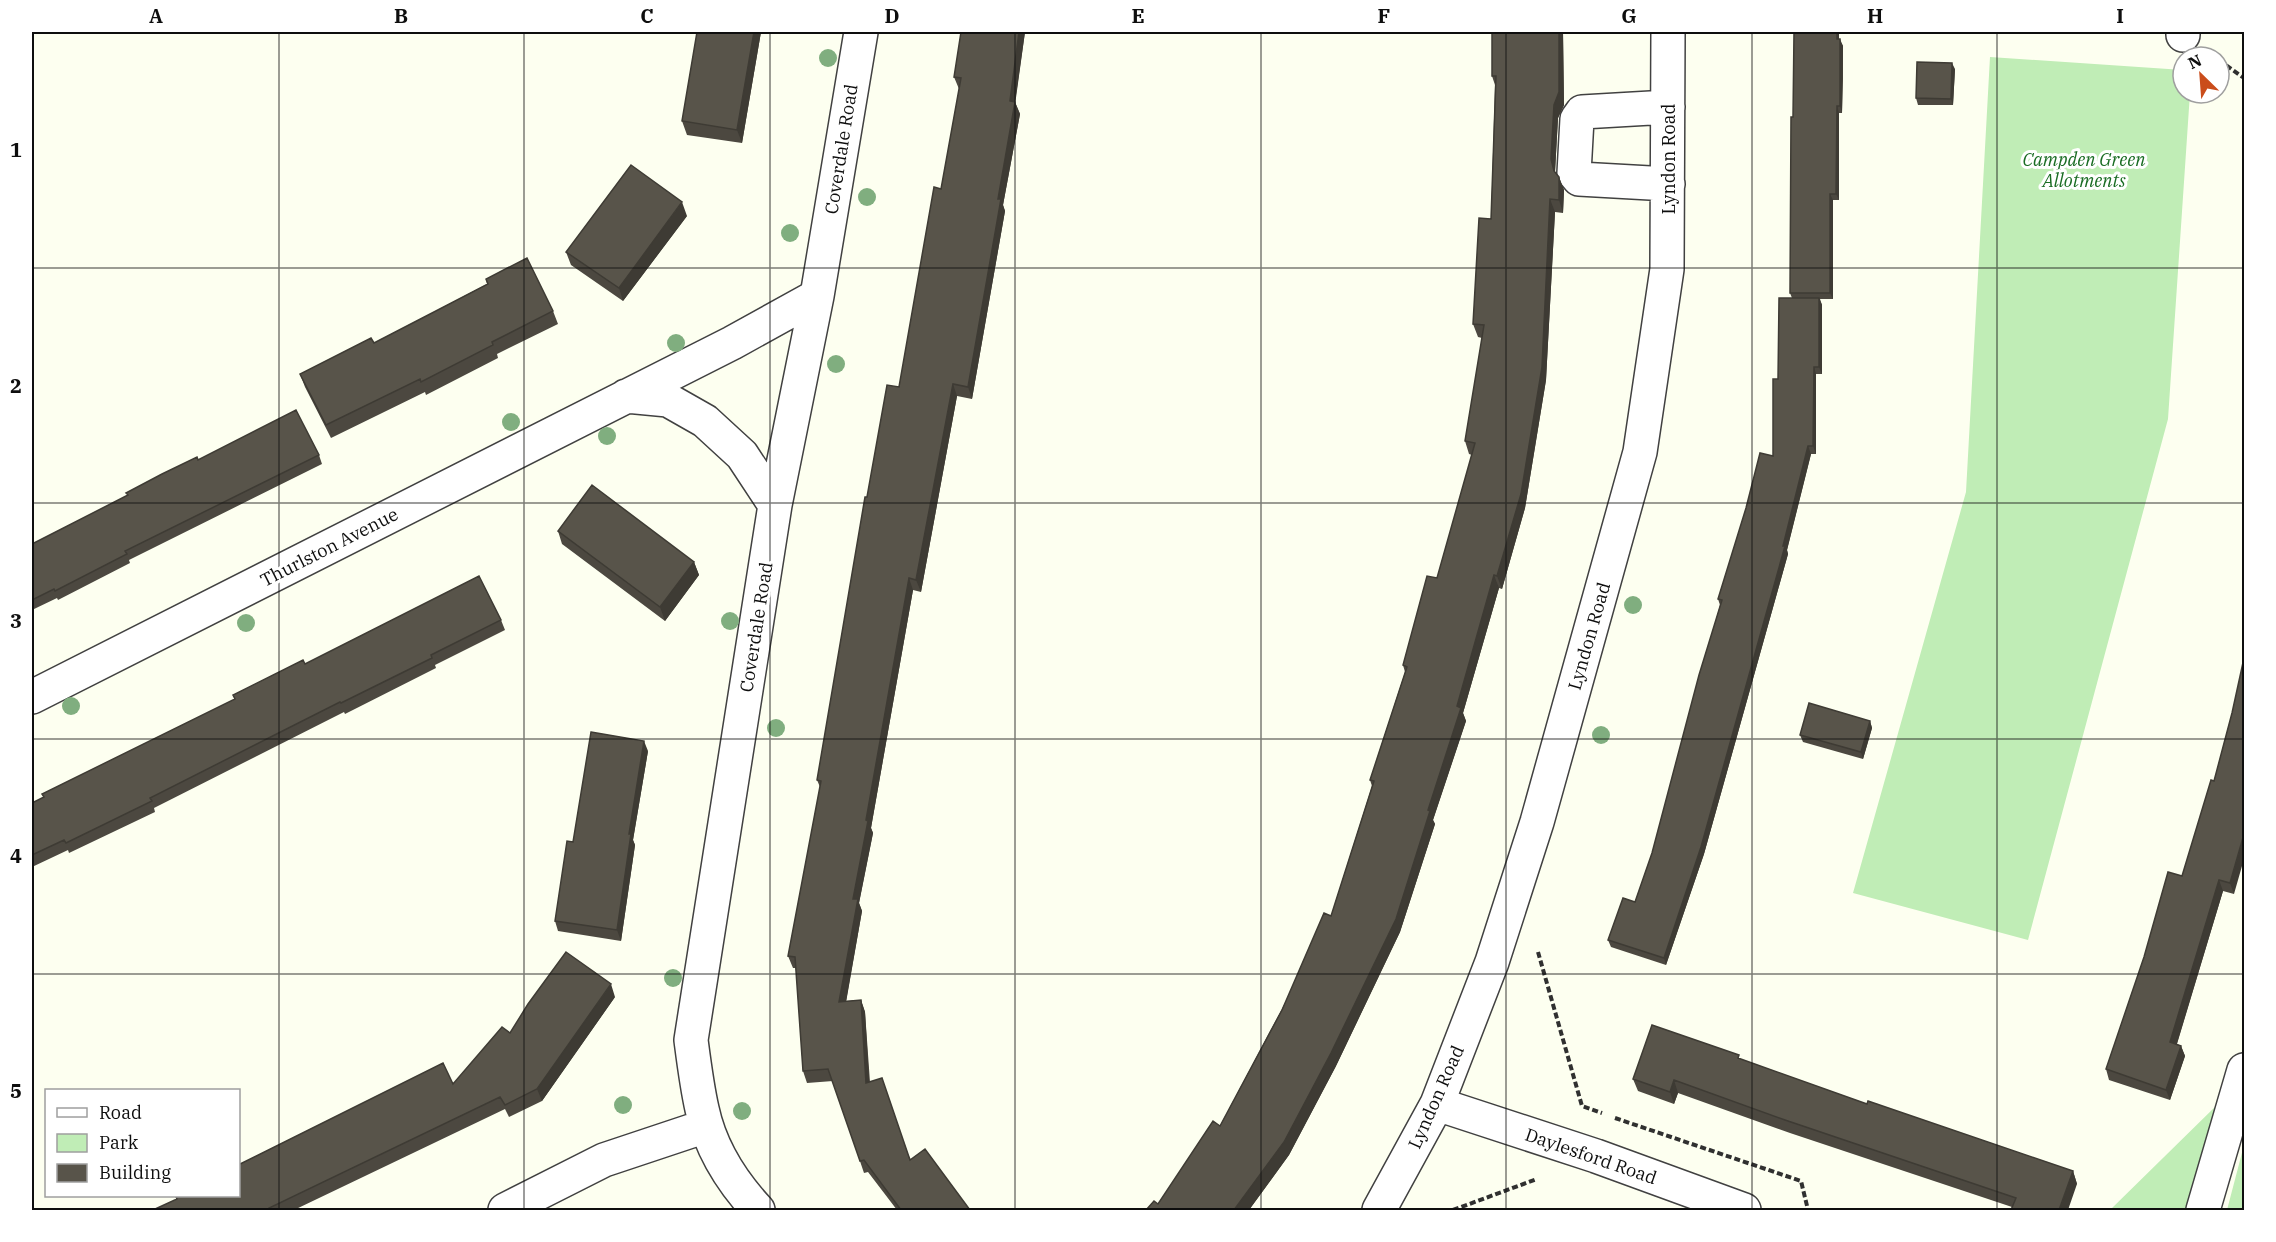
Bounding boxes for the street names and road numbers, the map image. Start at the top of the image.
street label: Coverdale Road [819,82,863,216]
street label: Lyndon Road [1657,103,1680,214]
street label: Thurlston Avenue [256,502,402,592]
street label: Coverdale Road [734,560,778,694]
street label: Lyndon Road [1563,579,1615,693]
street label: Lyndon Road [1403,1042,1469,1152]
street label: Daylesford Road [1522,1123,1660,1189]

